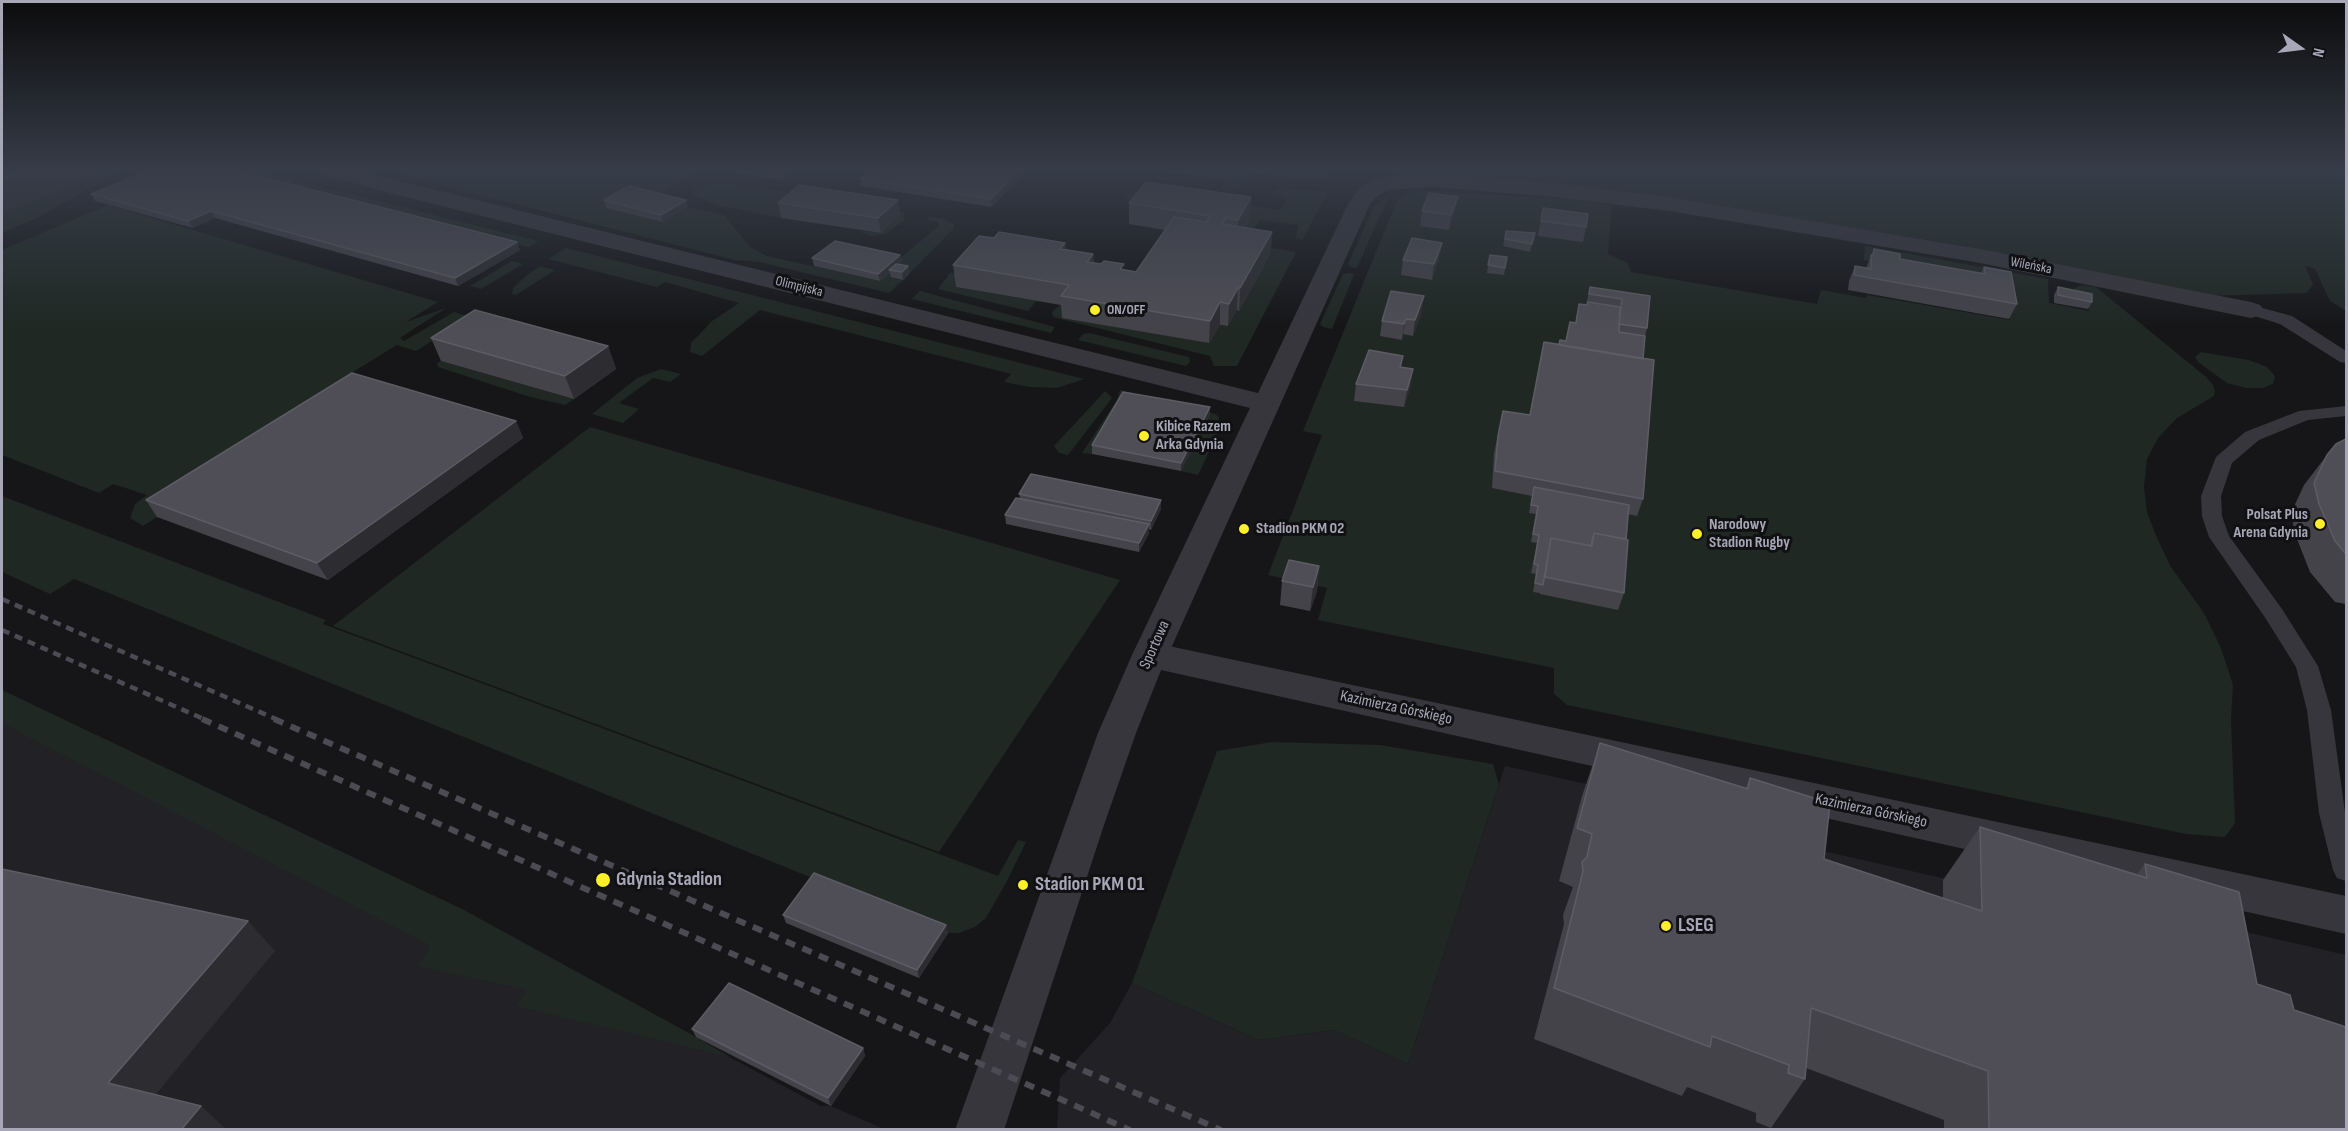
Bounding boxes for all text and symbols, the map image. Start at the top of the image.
north arrow [2270,18,2330,78]
text: N [2308,46,2328,59]
street label: Wileńska [2009,254,2053,278]
street label: Olimpijska [774,273,824,301]
place label: ON/OFF [1107,302,1145,318]
marker: ON/OFF [1088,303,1102,317]
place label: Kibice Razem Arka Gdynia [1156,417,1231,455]
marker: Kibice Razem Arka Gdynia [1137,429,1151,443]
place label: Polsat Plus Arena Gdynia [2233,505,2308,543]
place label: Narodowy Stadion Rugby [1709,515,1790,553]
marker: Polsat Plus Arena Gdynia [2313,517,2327,531]
place label: Stadion PKM 02 [1256,519,1344,539]
marker: Stadion PKM 02 [1237,522,1251,536]
marker: Narodowy Stadion Rugby [1690,527,1704,541]
street label: Sportowa [1136,618,1174,672]
street label: Kazimierza Górskiego [1338,687,1454,729]
street label: Kazimierza Górskiego [1813,790,1929,832]
place label: Gdynia Stadion [616,868,722,892]
marker: Gdynia Stadion [594,871,612,889]
place label: Stadion PKM 01 [1035,873,1144,897]
marker: Stadion PKM 01 [1016,878,1030,892]
place label: LSEG [1678,914,1714,938]
marker: LSEG [1659,919,1673,933]

